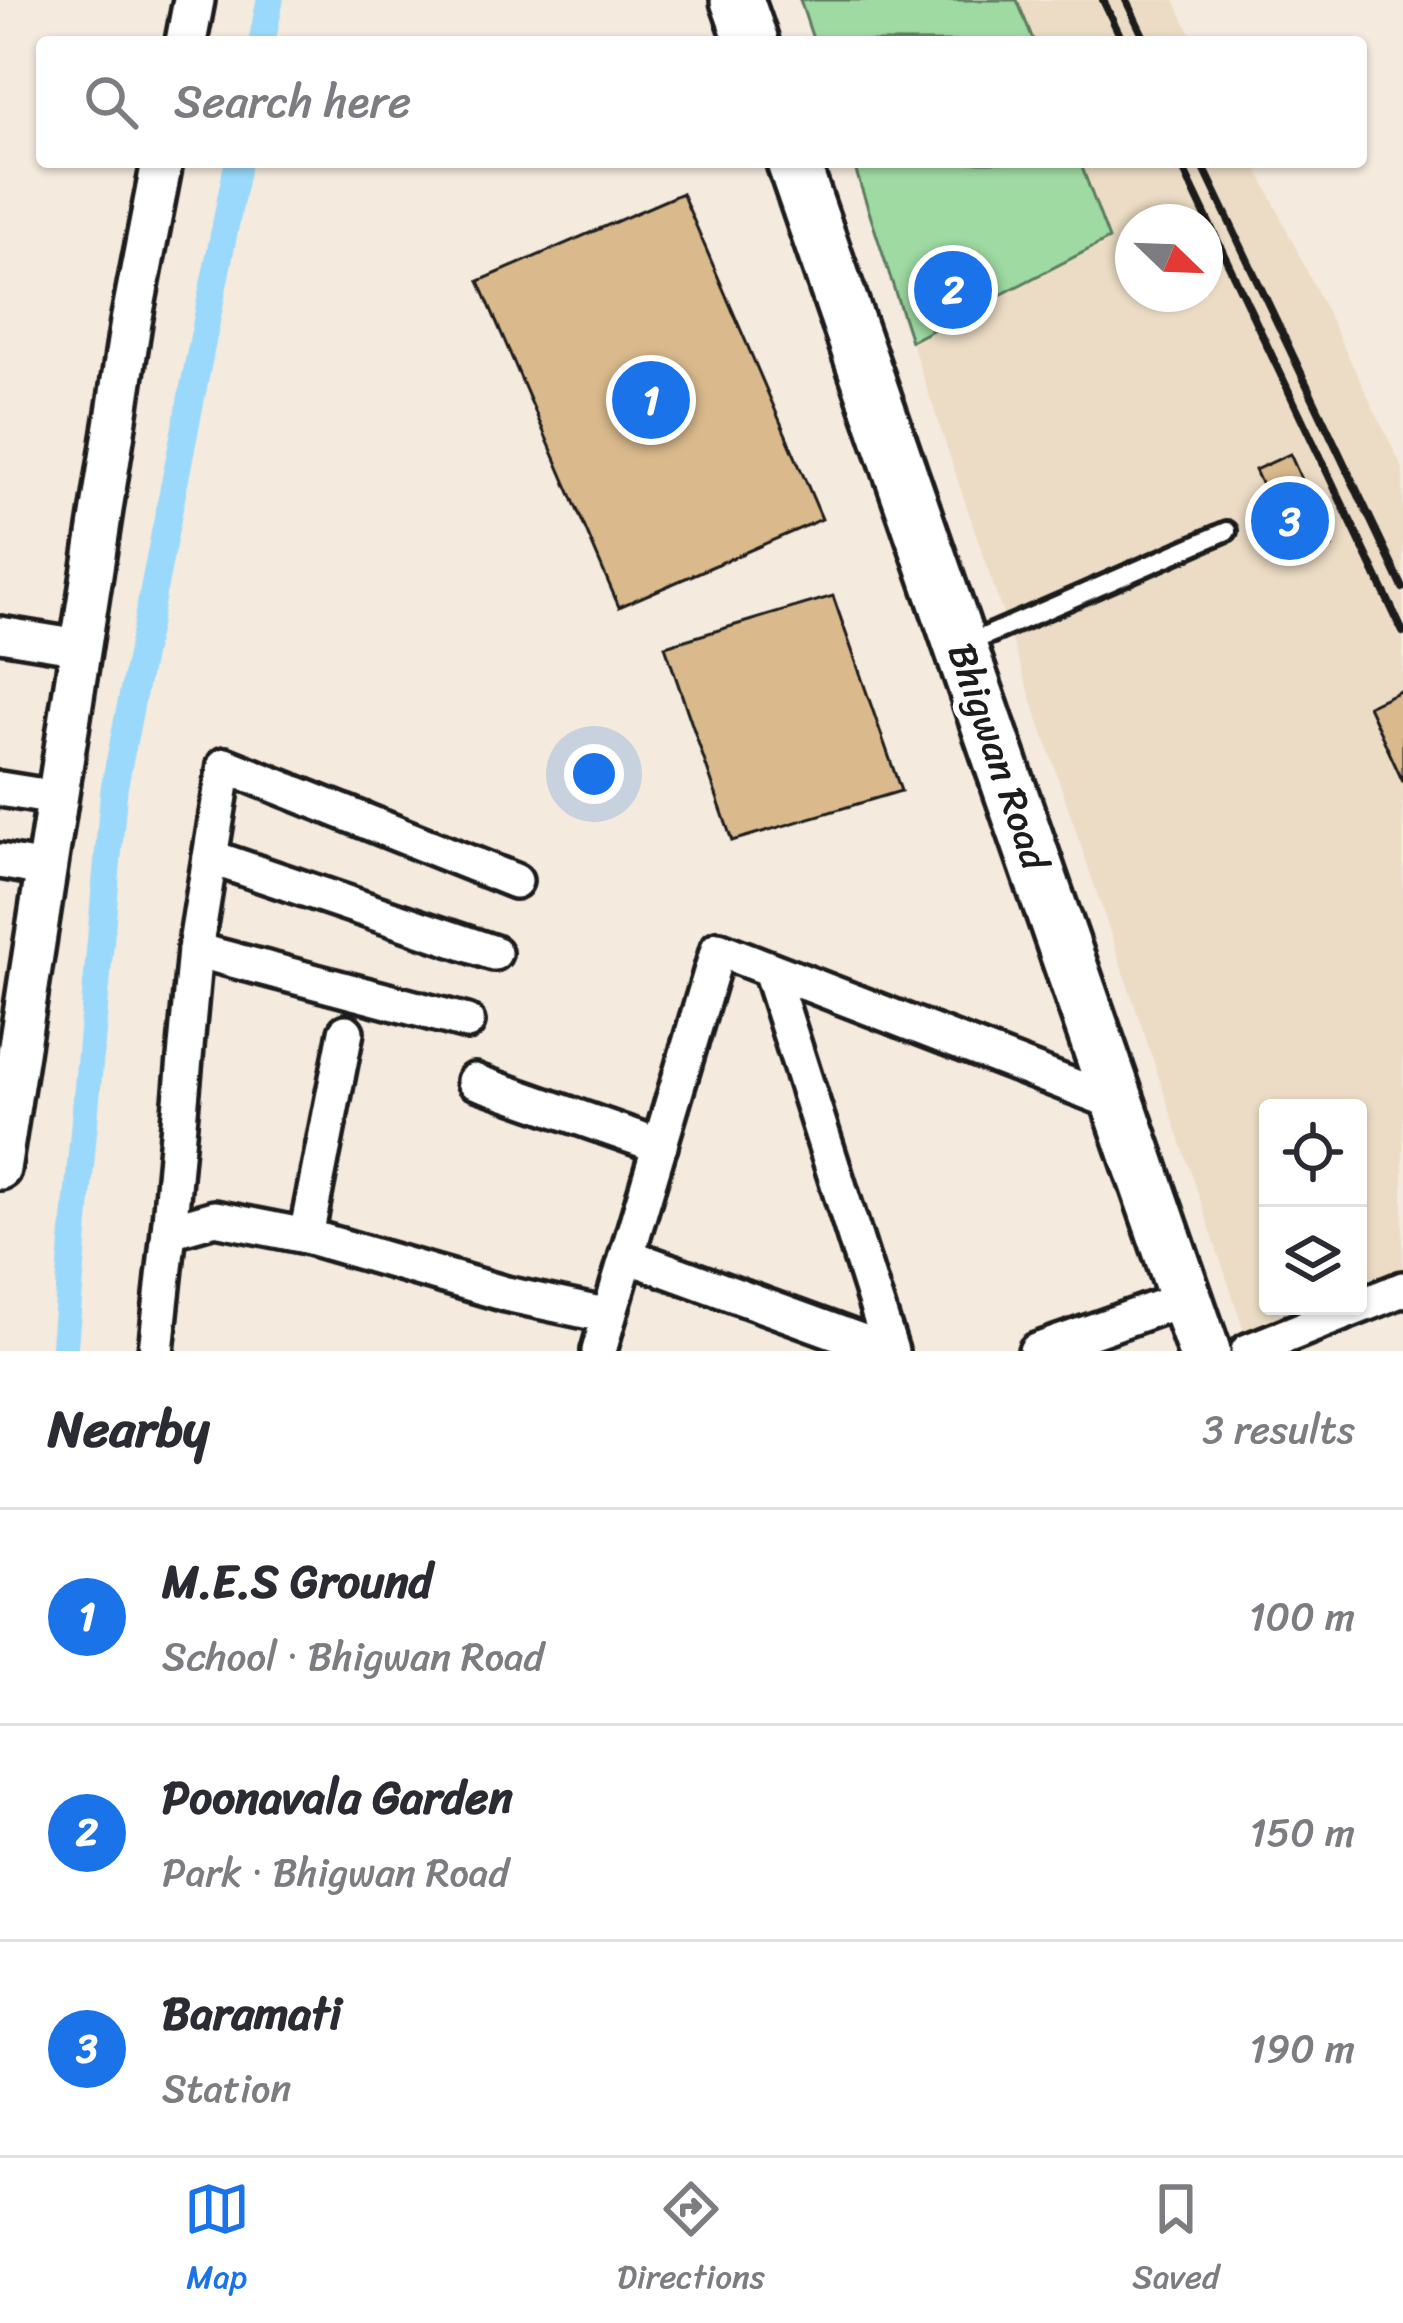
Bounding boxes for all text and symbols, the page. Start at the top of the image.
search box [36,36,1367,168]
text: Search here [174,62,411,142]
icon: search [78,69,144,135]
north arrow [1115,204,1223,312]
pin: 2 [914,245,992,335]
pin: 1 [612,355,690,445]
pin: 3 [1251,476,1329,566]
street label: Bhigwan Road [928,633,1071,881]
your location [564,744,624,804]
map controls [1259,1099,1367,1315]
button: locate [1259,1099,1367,1207]
button: layers [1259,1207,1367,1315]
text: Nearby [48,1384,209,1474]
text: 3 results [1202,1395,1355,1464]
text: M.E.S Ground [162,1542,432,1622]
text: 1 [79,1582,95,1651]
text: 100 m [1249,1582,1355,1651]
text: School · Bhigwan Road [162,1622,544,1691]
text: Poonavala Garden [162,1758,513,1838]
text: 2 [76,1798,98,1867]
text: 150 m [1250,1798,1355,1867]
text: Park · Bhigwan Road [162,1838,509,1907]
text: Baramati [162,1974,342,2054]
text: 3 [76,2014,98,2083]
text: 190 m [1250,2014,1355,2083]
text: Station [162,2054,291,2123]
tab: Map [184,2176,250,2306]
tab: Directions [617,2176,765,2306]
tab: Saved [1132,2176,1219,2306]

